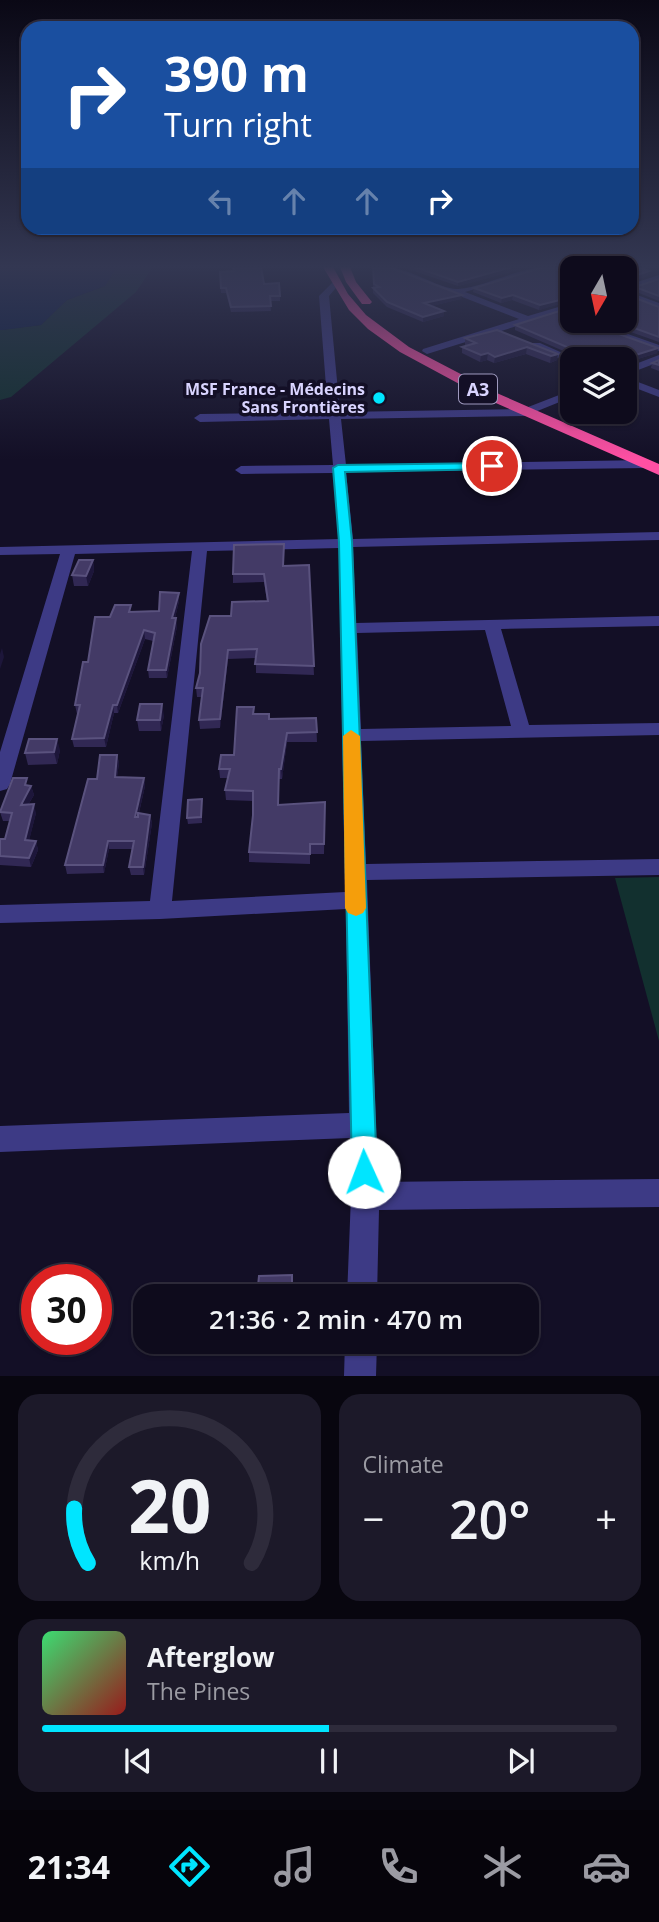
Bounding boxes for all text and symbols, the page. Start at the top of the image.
text: 390 m [164,40,309,106]
icon: right [49,49,140,140]
text: Turn right [164,103,312,146]
icon: left [202,182,240,220]
icon: ahead [275,182,313,220]
icon: ahead [348,182,386,220]
icon: right [421,182,459,220]
north arrow [560,256,637,332]
map controls [560,256,637,424]
button: layers [560,347,637,424]
road number: A3 [459,374,497,404]
place label: MSF France - Médecins Sans Frontières [185,378,365,418]
marker: MSF France - Médecins Sans Frontières [371,390,387,406]
pin [462,436,522,496]
icon: arrive [473,447,511,485]
position arrow [327,1135,401,1209]
speed limit sign: 30 [21,1264,112,1355]
text: 21:36 · 2 min · 470 m [209,1301,463,1337]
text: Climate [363,1448,444,1480]
text: 20 [128,1456,211,1555]
text: 20° [449,1483,531,1554]
text: − [363,1492,384,1544]
text: + [595,1492,617,1544]
text: km/h [139,1543,200,1577]
text: Afterglow [147,1639,274,1675]
text: The Pines [147,1675,250,1707]
icon: previous [119,1742,157,1780]
icon: pause [310,1742,348,1780]
icon: next [502,1742,540,1780]
icon: directions [165,1842,214,1891]
icon: music [270,1842,319,1891]
icon: phone [374,1842,423,1891]
icon: climate [478,1842,527,1891]
icon: car [582,1842,631,1891]
text: 21:34 [28,1845,110,1888]

